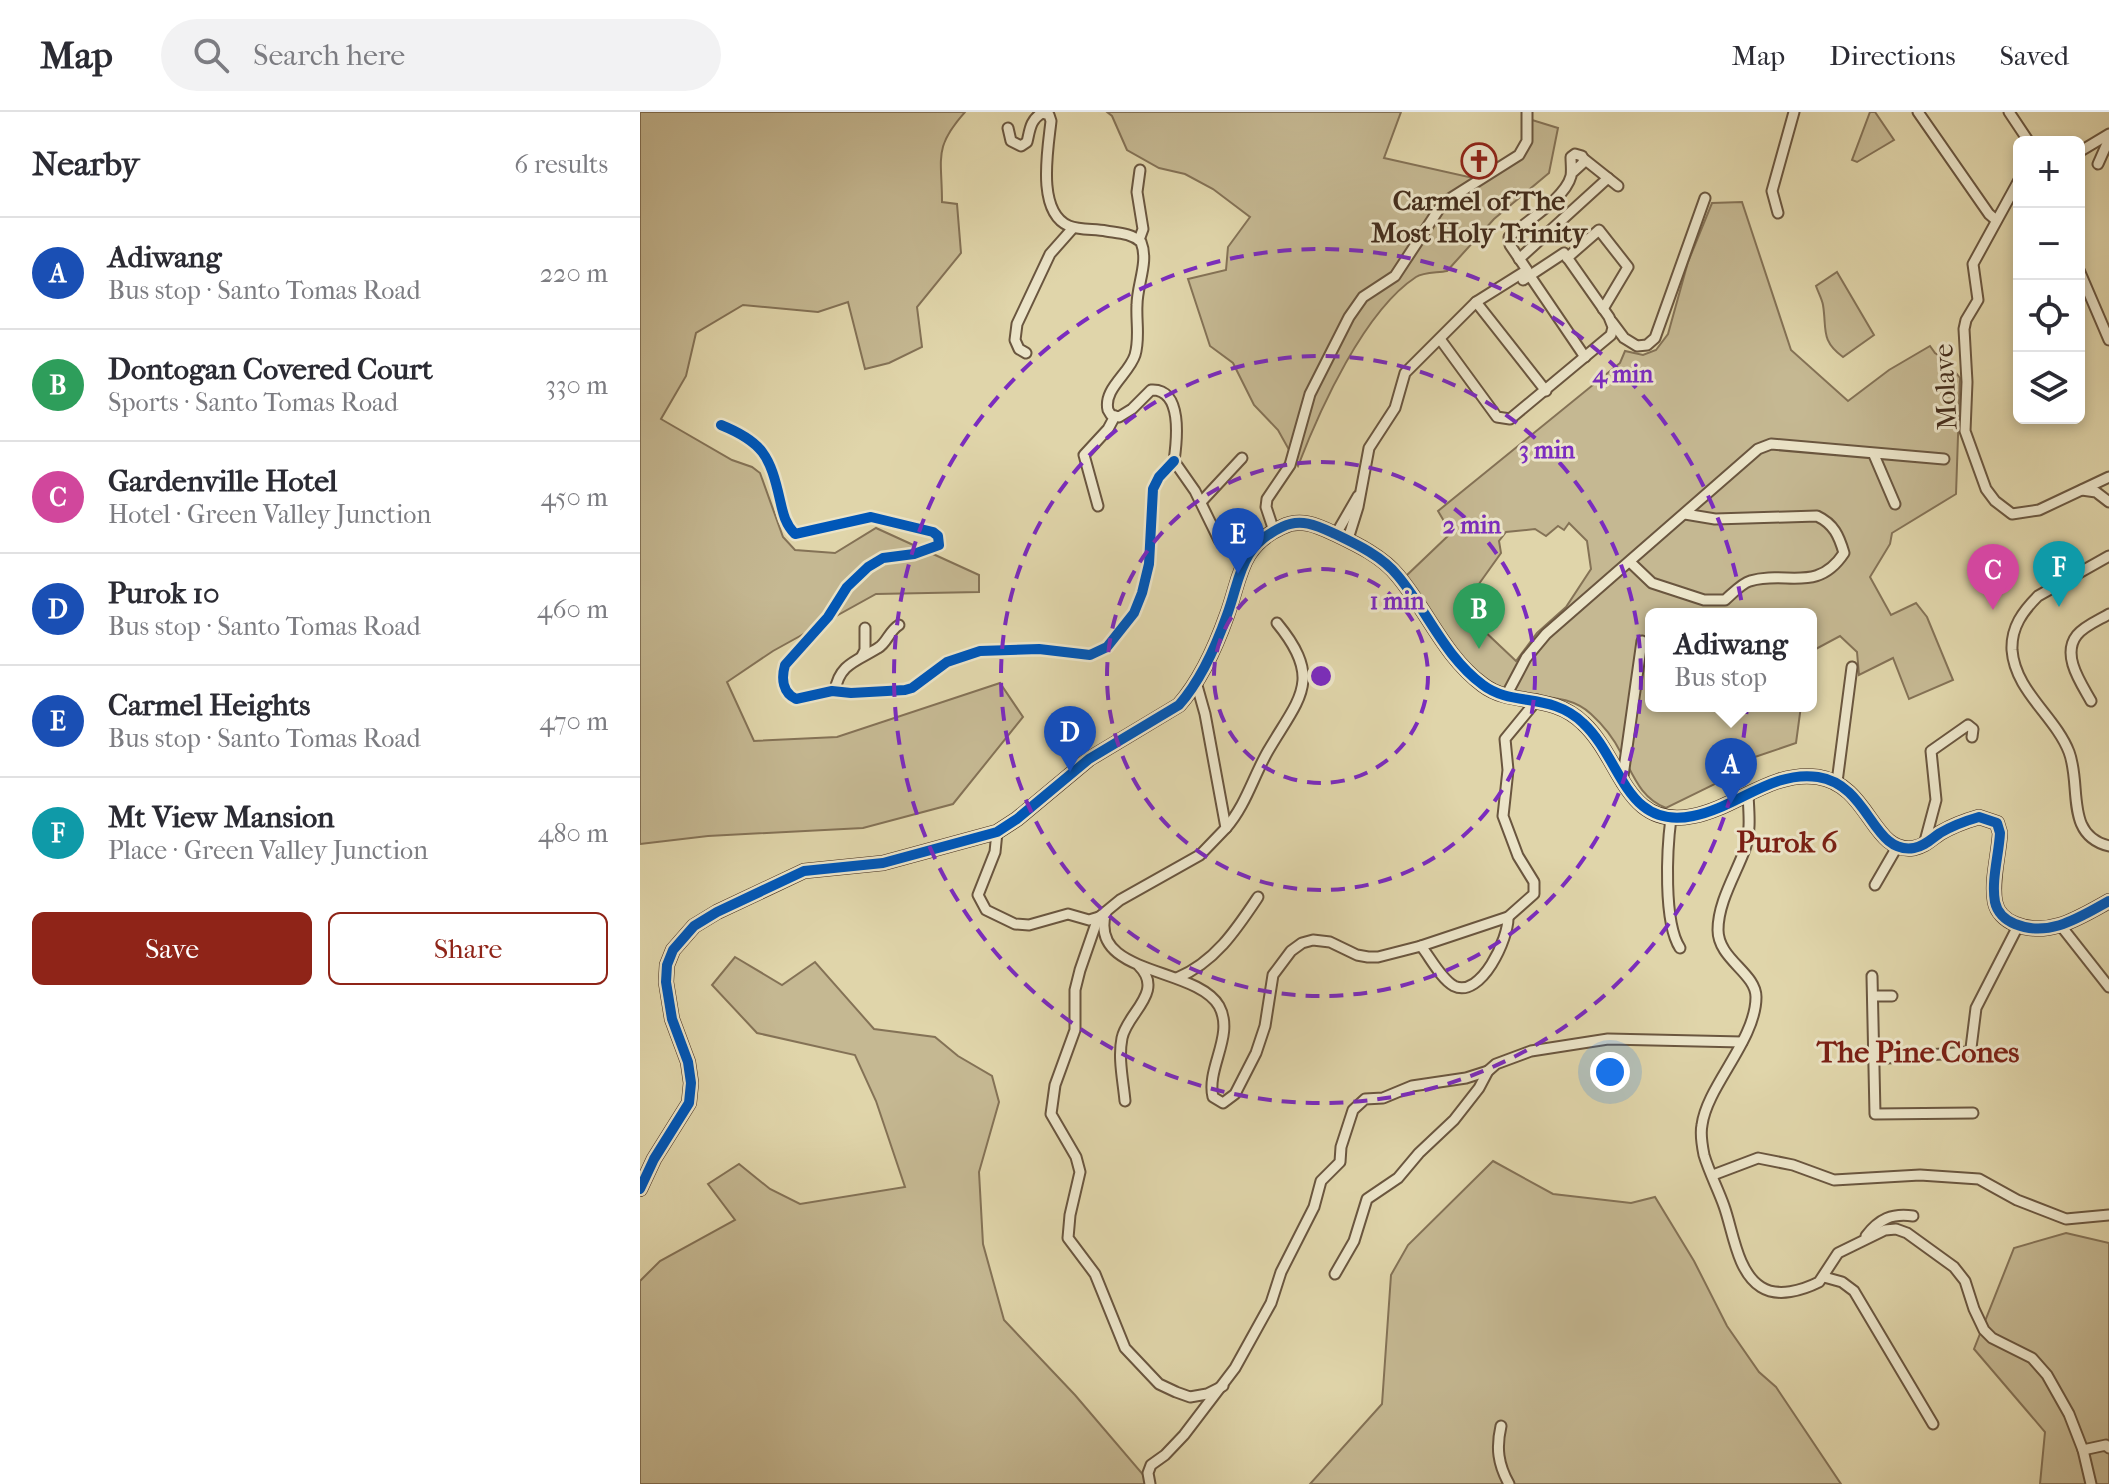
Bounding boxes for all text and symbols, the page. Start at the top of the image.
search box [161,19,721,91]
text: Map [40,33,113,78]
icon: search [189,33,233,77]
text: Search here [253,38,405,73]
text: Map [1732,39,1785,72]
text: Directions [1829,39,1956,72]
text: Saved [2000,39,2069,72]
map controls [2013,136,2085,424]
button: + [2013,136,2085,208]
church icon: Carmel of The Most Holy Trinity [1460,142,1498,180]
text: Nearby [32,144,139,184]
text: 6 results [514,149,608,180]
place label: Carmel of The Most Holy Trinity [1371,184,1589,249]
button: − [2013,208,2085,280]
text: Adiwang [108,240,222,275]
text: A [50,258,66,289]
text: 220 m [540,258,608,289]
text: Bus stop · Santo Tomas Road [108,275,421,306]
button: locate [2013,280,2085,352]
street label: Molave [1926,343,1964,431]
text: Dontogan Covered Court [108,352,433,387]
button: layers [2013,352,2085,424]
text: 4 min [1592,360,1654,389]
text: B [50,370,66,401]
text: 330 m [545,370,608,401]
text: Sports · Santo Tomas Road [108,387,398,418]
text: 3 min [1519,436,1576,464]
text: Gardenville Hotel [108,464,337,499]
text: C [49,482,67,513]
text: 450 m [541,482,608,513]
text: Hotel · Green Valley Junction [108,499,431,530]
pin: E [1212,508,1264,574]
text: 2 min [1443,511,1502,539]
pin: F [2033,541,2085,607]
pin: C [1967,544,2019,610]
text: Purok 10 [108,576,220,611]
pin: B [1453,583,1505,649]
text: 1 min [1370,587,1425,615]
text: D [48,594,68,625]
text: 460 m [537,594,608,625]
popup [1645,608,1817,712]
text: Bus stop · Santo Tomas Road [108,611,421,642]
text: Adiwang [1674,627,1788,662]
centre of rings [1307,662,1335,690]
text: Bus stop [1674,662,1767,693]
text: Carmel Heights [108,688,310,723]
text: E [50,706,66,737]
text: 470 m [539,706,608,737]
pin: D [1044,706,1096,772]
text: Bus stop · Santo Tomas Road [108,723,421,754]
pin: A [1705,738,1757,804]
text: Mt View Mansion [108,800,335,835]
text: F [51,818,65,849]
text: 480 m [538,818,608,849]
district label: Purok 6 [1737,825,1838,860]
text: Place · Green Valley Junction [108,835,428,866]
button: Save [32,912,312,985]
button: Share [328,912,608,985]
district label: The Pine Cones [1816,1035,2019,1070]
your location [1590,1052,1630,1092]

